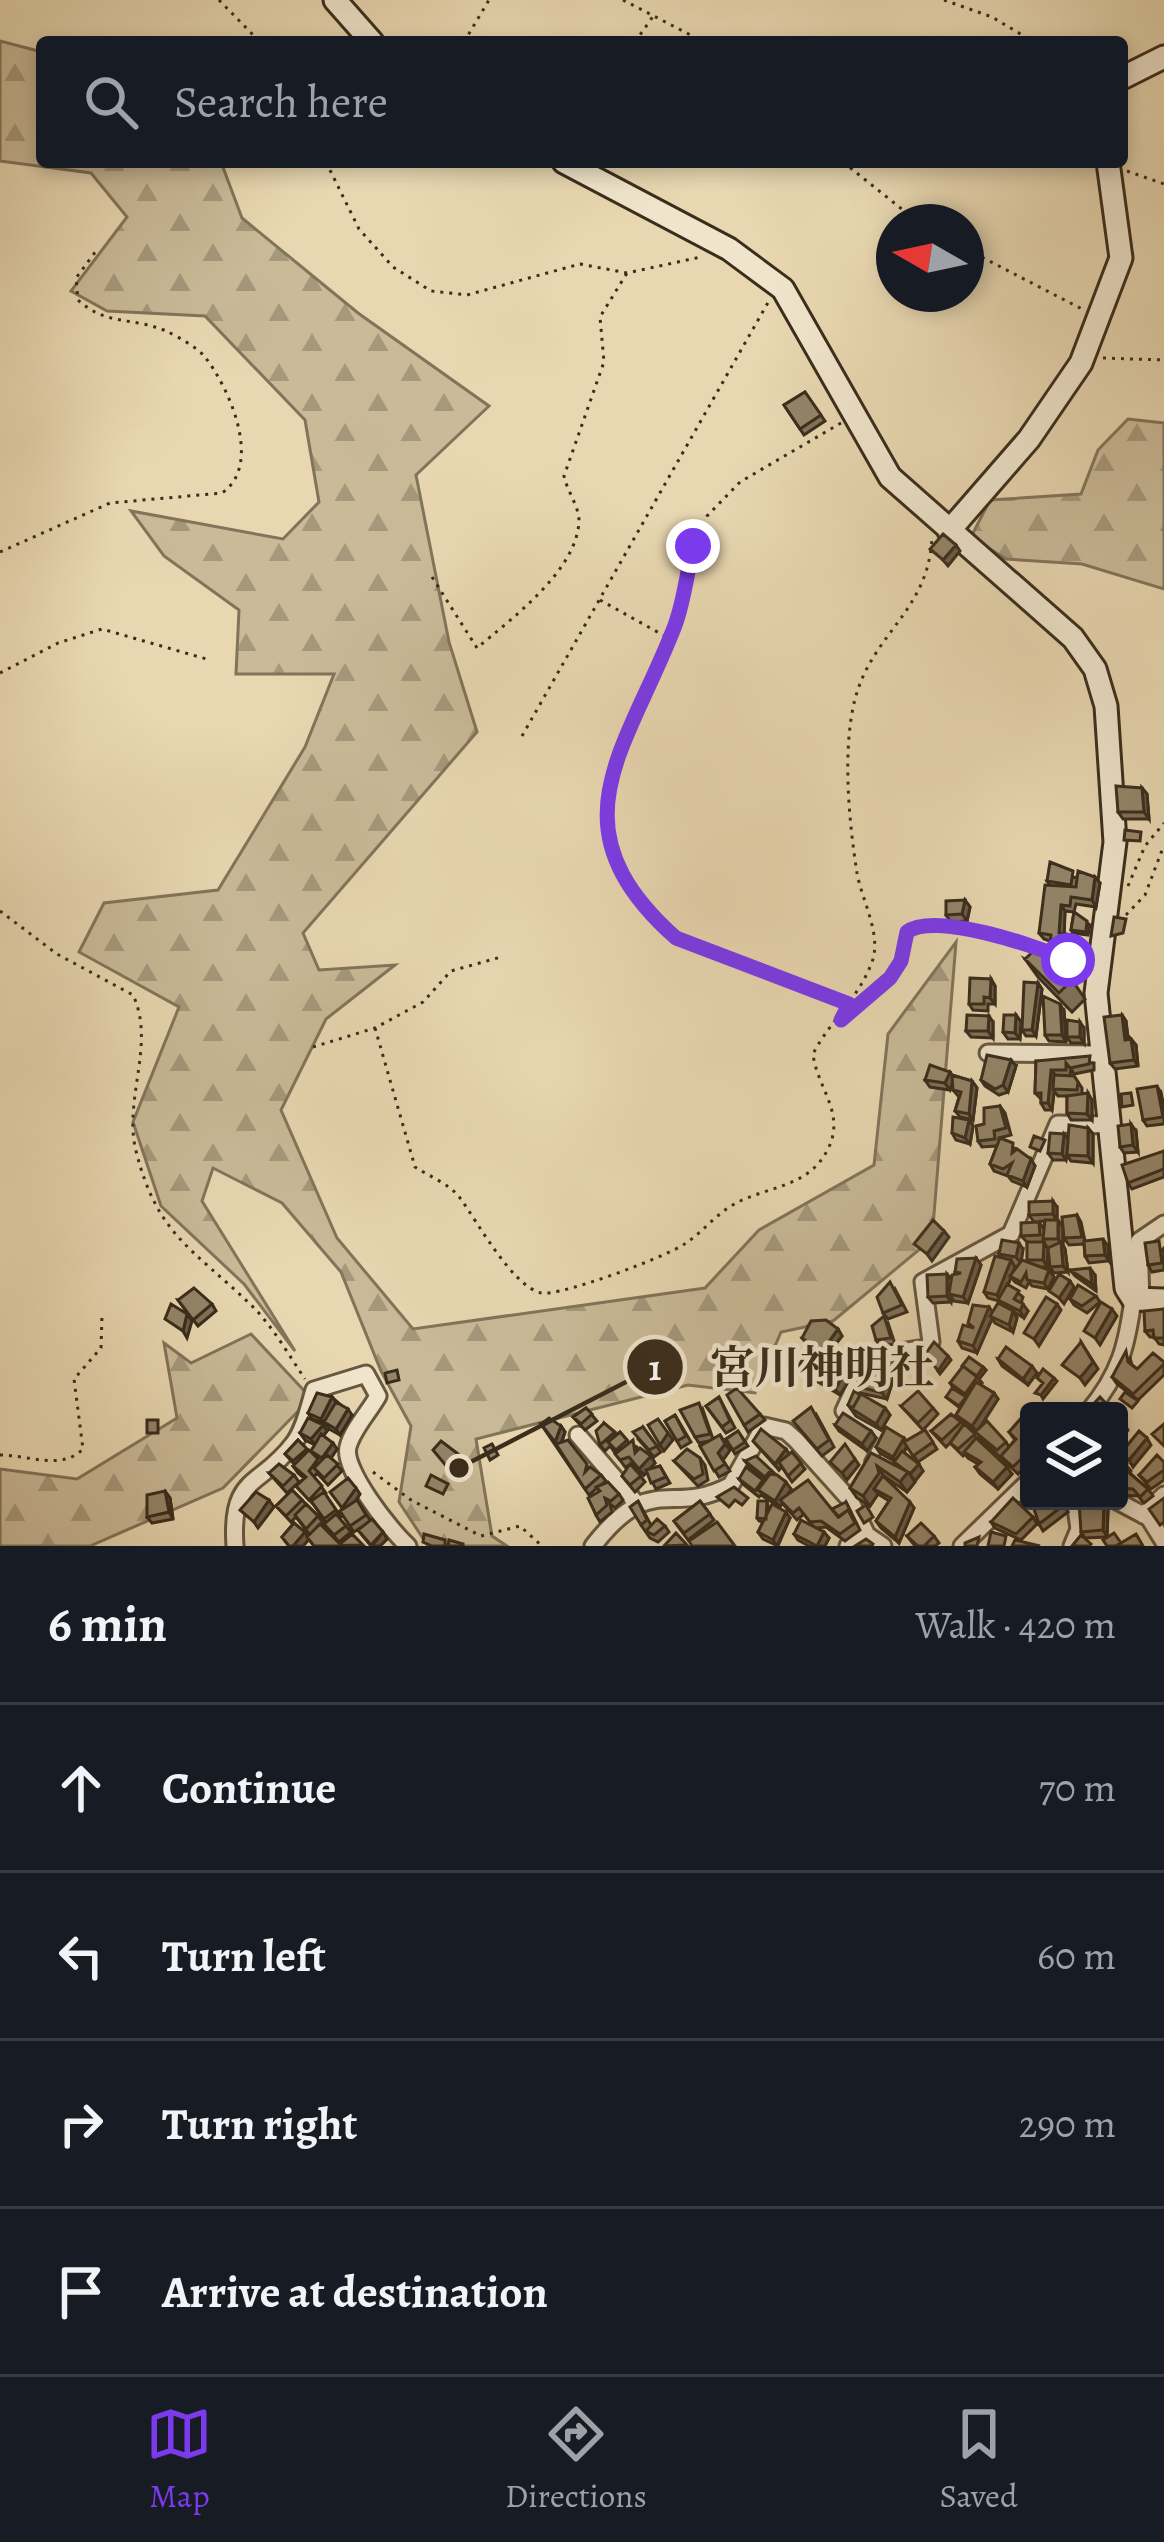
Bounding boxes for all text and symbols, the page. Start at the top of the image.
search box [36,36,1128,168]
icon: search [78,69,144,135]
text: Search here [174,71,388,133]
north arrow [876,204,984,312]
route end [666,519,720,573]
route start [1041,933,1095,987]
callout: 宮川神明社 [625,1327,958,1408]
text: 宮川神明社 [709,1337,935,1399]
text: 1 [649,1343,662,1392]
map controls [1020,1402,1128,1510]
button: layers [1020,1402,1128,1510]
text: 6 min [48,1589,167,1659]
text: Walk · 420 m [915,1598,1116,1651]
icon: ahead [48,1755,114,1821]
text: Continue [162,1757,336,1819]
text: 70 m [1039,1761,1116,1814]
icon: left [48,1923,114,1989]
text: Turn left [162,1925,326,1987]
text: 60 m [1037,1929,1116,1982]
icon: right [48,2091,114,2157]
text: Turn right [162,2093,357,2155]
text: 290 m [1019,2097,1116,2150]
icon: arrive [48,2259,114,2325]
text: Arrive at destination [162,2261,548,2323]
tab: Map [146,2401,212,2518]
tab: Directions [505,2401,647,2518]
tab: Saved [939,2401,1018,2518]

